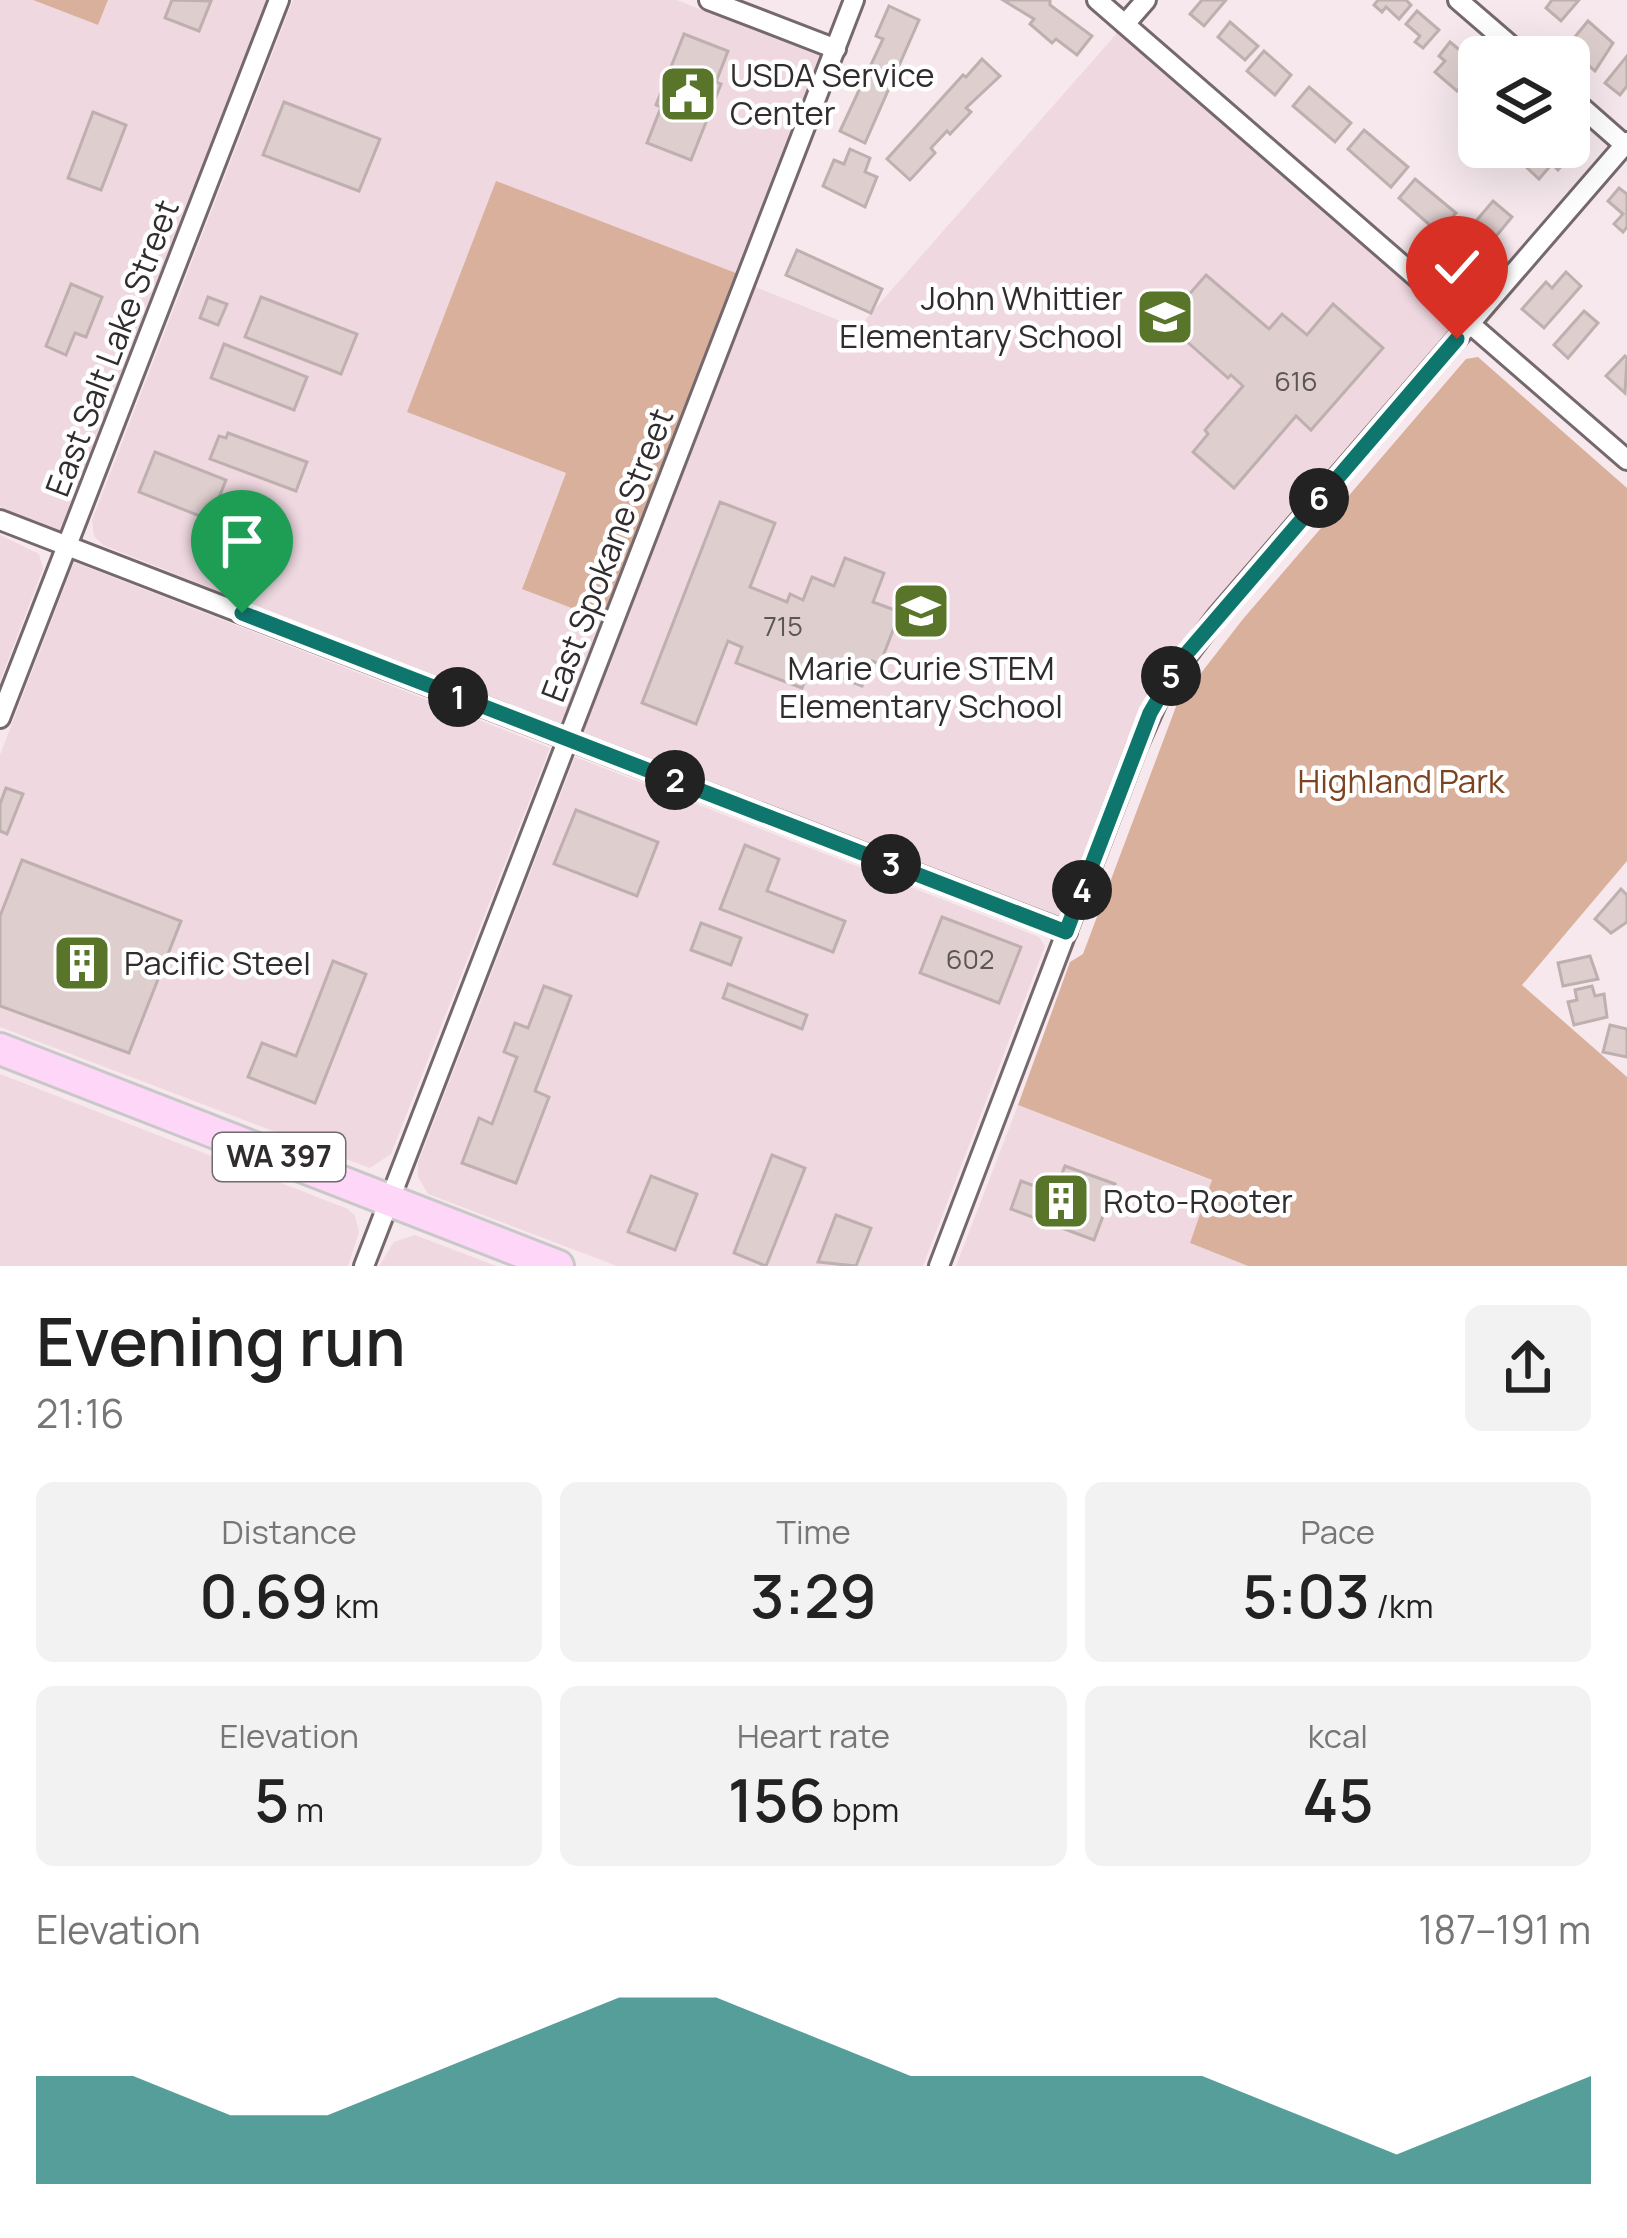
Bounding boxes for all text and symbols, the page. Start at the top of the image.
map controls [1458,36,1590,168]
button: layers [1458,36,1590,168]
place label: USDA Service Center [730,52,935,135]
public building icon: USDA Service Center [657,63,719,125]
street label: East Salt Lake Street [34,193,189,503]
pin [1406,216,1508,339]
icon: check [1424,234,1490,300]
place label: John Whittier Elementary School [839,275,1123,358]
school or university icon: John Whittier Elementary School [1134,286,1196,348]
house number: 616 [1274,362,1318,399]
street label: East Spokane Street [530,402,683,708]
pin: 6 [1289,468,1349,528]
text: 6 [1309,475,1329,520]
pin [191,490,293,613]
icon: arrive [209,508,275,574]
school or university icon: Marie Curie STEM Elementary School [890,580,952,642]
house number: 715 [763,607,803,644]
place label: Marie Curie STEM Elementary School [779,645,1063,728]
pin: 5 [1141,646,1201,706]
text: 5 [1161,653,1181,698]
pin: 1 [428,667,488,727]
text: 1 [451,674,465,719]
pin: 2 [645,750,705,810]
text: 2 [665,757,685,802]
park label: Highland Park [1298,758,1506,803]
pin: 3 [861,834,921,894]
text: 3 [881,841,901,886]
pin: 4 [1052,860,1112,920]
text: 4 [1072,867,1092,912]
building icon: Pacific Steel [51,932,113,994]
place label: Pacific Steel [124,940,311,985]
house number: 602 [946,940,994,977]
road number: WA 397 [213,1133,345,1181]
building icon: Roto-Rooter [1030,1170,1092,1232]
place label: Roto-Rooter [1103,1178,1293,1223]
text: Evening run [36,1296,406,1386]
button: share [1465,1305,1591,1431]
text: 21:16 [36,1386,125,1440]
text: Distance [222,1509,357,1554]
text: Time [776,1509,851,1554]
text: Pace [1301,1509,1375,1554]
text: 0.69 [199,1554,328,1636]
text: 3:29 [750,1554,877,1636]
text: 5:03 [1242,1554,1370,1636]
text: km [328,1583,379,1628]
text: /km [1370,1583,1433,1628]
text: Elevation [220,1713,359,1758]
text: Heart rate [737,1713,890,1758]
text: kcal [1308,1713,1368,1758]
text: 5 [254,1758,289,1840]
text: 156 [728,1758,825,1840]
text: 45 [1302,1758,1373,1840]
text: m [289,1787,324,1832]
text: bpm [825,1787,899,1832]
text: Elevation [36,1902,201,1956]
text: 187–191 m [1418,1902,1591,1956]

